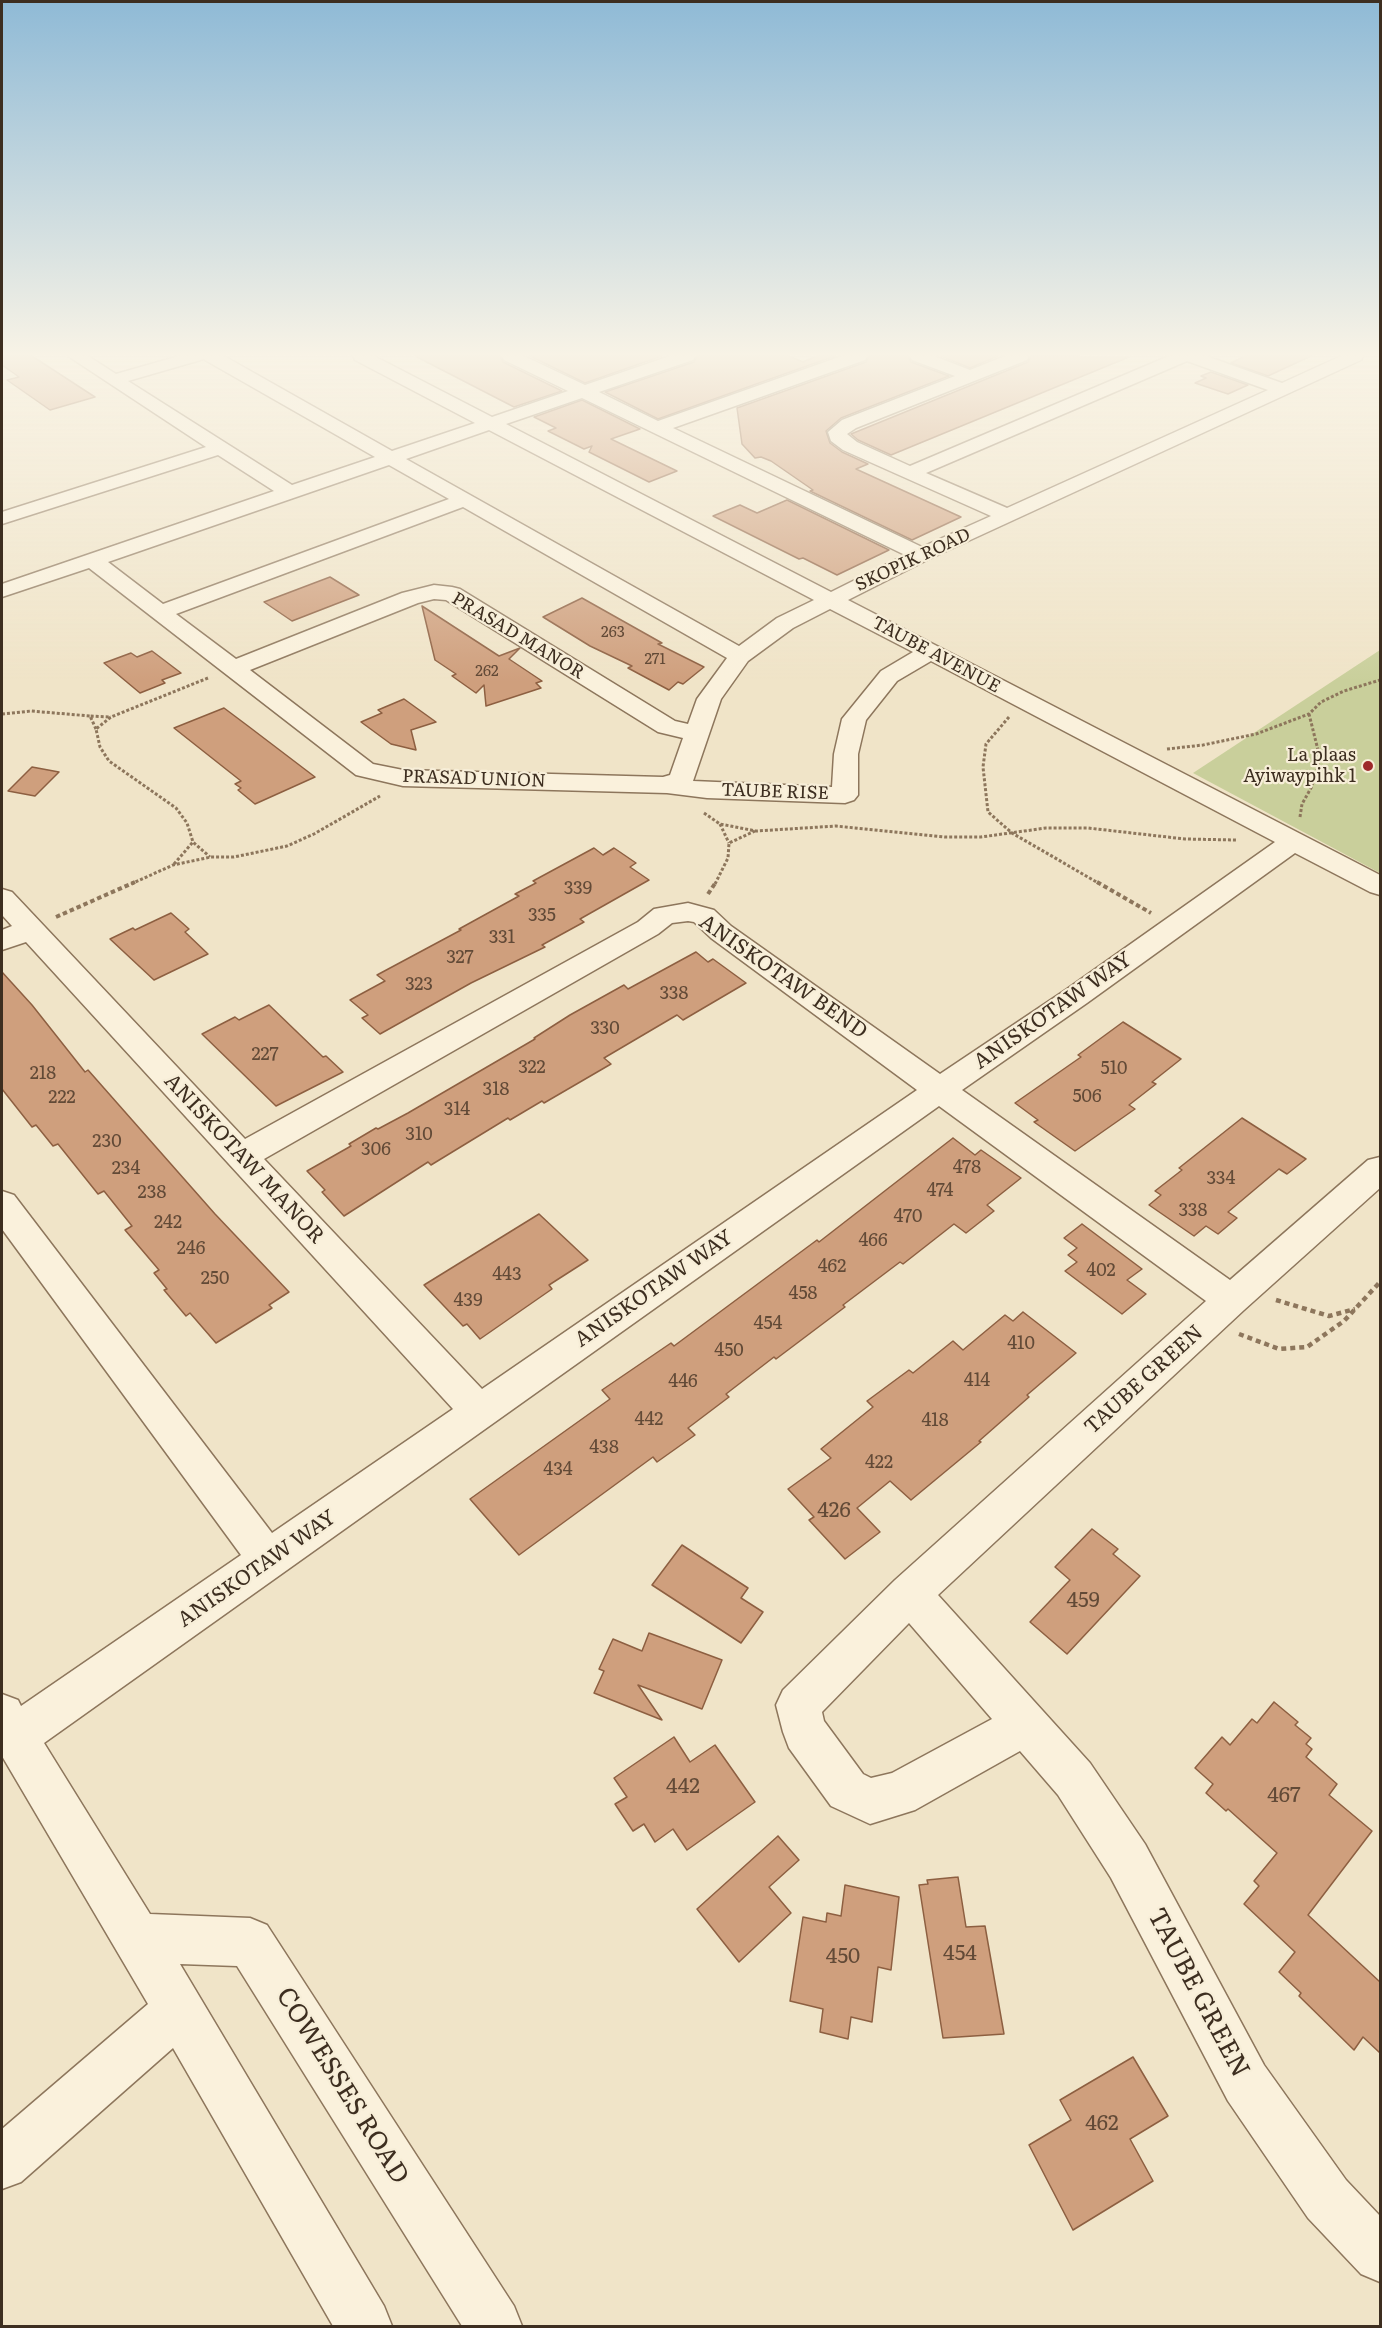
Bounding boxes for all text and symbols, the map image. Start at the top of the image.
street label: SKOPIK ROAD [852,524,974,596]
street label: PRASAD MANOR [448,588,588,684]
street label: TAUBE AVENUE [868,612,1004,698]
house number: 263 [601,624,625,642]
house number: 271 [644,651,666,669]
house number: 262 [475,663,499,681]
place label: La plaas Ayiwaypihk 1 [1243,745,1356,788]
marker: La plaas Ayiwaypihk 1 [1361,759,1375,773]
street label: PRASAD UNION [402,766,546,792]
street label: TAUBE RISE [721,779,829,805]
house number: 339 [564,878,592,900]
house number: 335 [528,905,556,927]
street label: ANISKOTAW BEND [694,910,872,1044]
house number: 331 [489,927,515,949]
house number: 327 [446,947,474,969]
street label: ANISKOTAW WAY [969,947,1137,1075]
house number: 323 [405,974,433,996]
house number: 338 [660,983,688,1005]
house number: 330 [590,1018,620,1040]
house number: 227 [251,1044,279,1066]
house number: 322 [518,1057,546,1079]
house number: 510 [1101,1058,1127,1080]
house number: 218 [30,1063,56,1085]
street label: ANISKOTAW MANOR [159,1069,329,1249]
house number: 318 [483,1079,509,1101]
house number: 506 [1072,1086,1102,1108]
house number: 222 [48,1087,76,1109]
house number: 314 [444,1099,470,1121]
house number: 310 [405,1124,433,1146]
house number: 230 [92,1131,122,1153]
house number: 306 [361,1139,391,1161]
house number: 478 [953,1157,981,1179]
house number: 234 [112,1158,140,1180]
house number: 334 [1207,1168,1235,1190]
house number: 474 [926,1180,954,1202]
house number: 238 [138,1182,166,1204]
house number: 338 [1179,1200,1207,1222]
house number: 470 [894,1206,922,1228]
house number: 242 [154,1212,182,1234]
street label: ANISKOTAW WAY [570,1225,738,1353]
house number: 466 [858,1230,888,1252]
house number: 246 [177,1238,205,1260]
house number: 462 [818,1256,846,1278]
house number: 402 [1086,1260,1116,1282]
house number: 443 [492,1264,522,1286]
house number: 250 [201,1268,229,1290]
house number: 458 [789,1283,817,1305]
house number: 439 [453,1290,483,1312]
house number: 454 [754,1313,782,1335]
street label: TAUBE GREEN [1079,1320,1209,1440]
house number: 410 [1007,1333,1035,1355]
house number: 450 [714,1340,744,1362]
house number: 414 [964,1370,990,1392]
house number: 446 [668,1371,698,1393]
house number: 442 [635,1409,663,1431]
house number: 418 [921,1410,949,1432]
house number: 438 [589,1437,619,1459]
house number: 422 [865,1452,893,1474]
house number: 434 [543,1459,573,1481]
house number: 426 [817,1498,851,1524]
street label: ANISKOTAW WAY [173,1505,341,1633]
house number: 459 [1066,1588,1100,1614]
house number: 442 [666,1774,700,1800]
house number: 467 [1267,1783,1301,1809]
street label: TAUBE GREEN [1140,1903,1256,2083]
house number: 454 [943,1941,977,1967]
house number: 450 [826,1944,860,1970]
street label: COWESSES ROAD [269,1982,415,2190]
house number: 462 [1085,2111,1119,2137]

